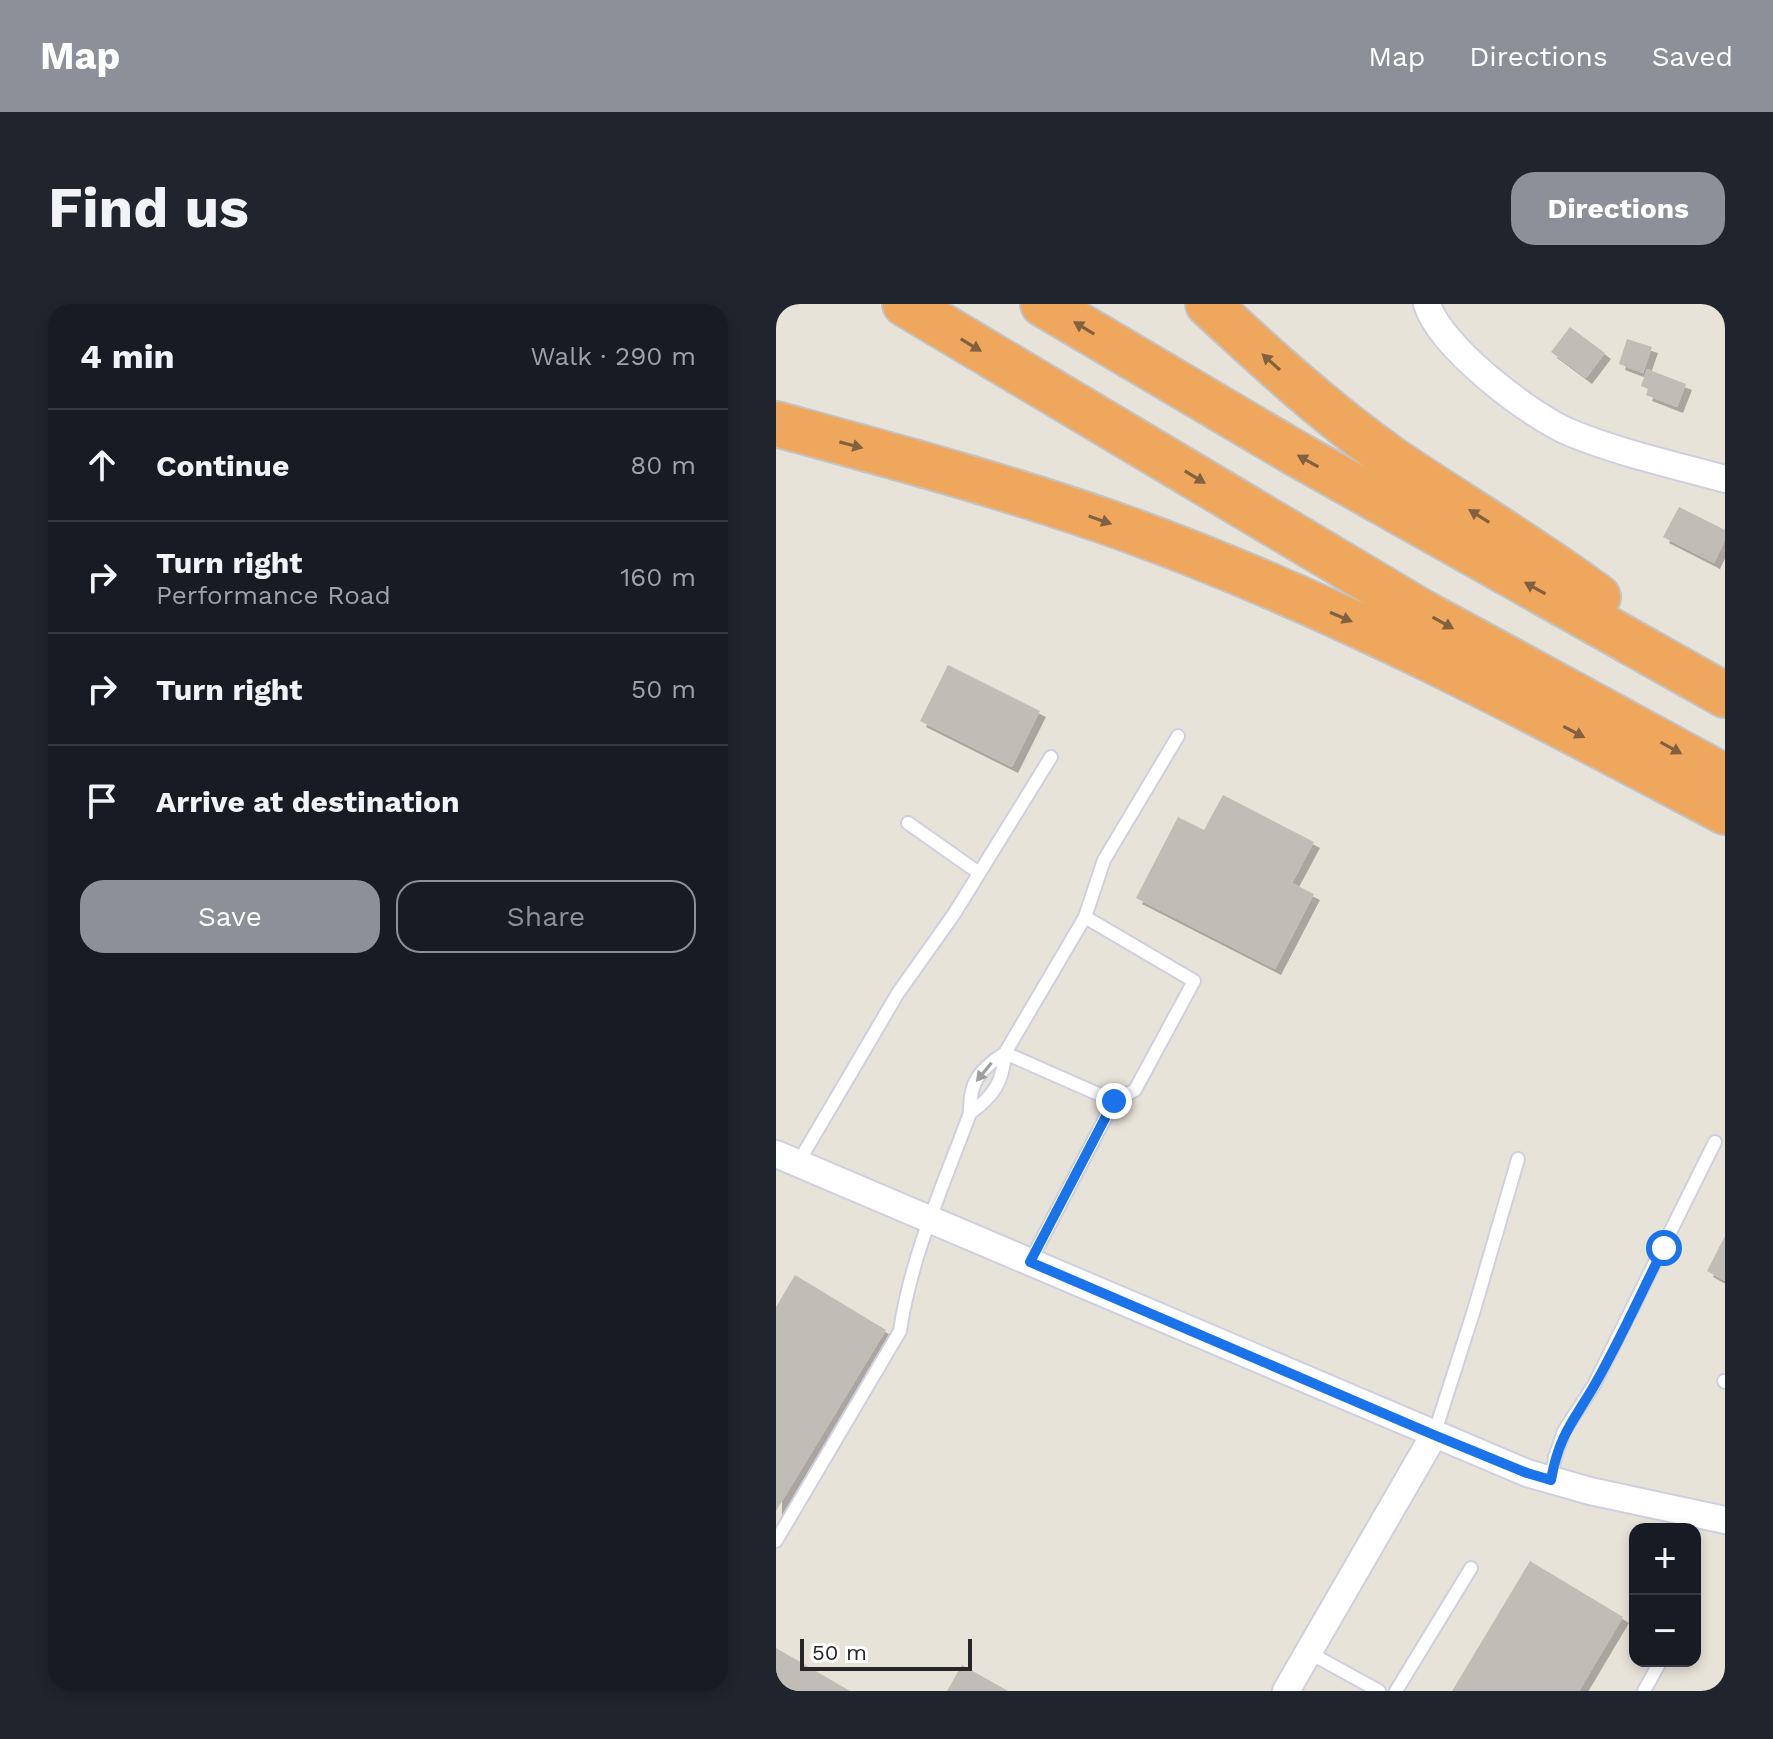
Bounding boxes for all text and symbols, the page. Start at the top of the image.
text: Map [40,34,120,78]
text: Map [1368,40,1425,73]
text: Directions [1469,40,1608,73]
text: Saved [1652,40,1733,73]
button: Directions [1511,172,1725,245]
text: Find us [48,175,249,241]
one-way arrow [1073,321,1095,335]
text: 4 min [80,336,175,376]
one-way arrow [960,338,982,352]
text: Walk · 290 m [531,341,696,371]
one-way arrow [1261,354,1281,371]
one-way arrow [840,439,864,452]
icon: ahead [80,443,124,487]
text: Continue [156,448,289,483]
text: 80 m [630,450,696,480]
one-way arrow [1297,454,1319,468]
one-way arrow [1184,470,1206,484]
one-way arrow [1469,509,1490,524]
one-way arrow [1088,515,1112,527]
text: Turn right [156,545,302,580]
icon: right [80,555,124,599]
text: 160 m [620,562,696,592]
text: Performance Road [156,580,391,610]
one-way arrow [1524,581,1546,595]
one-way arrow [1329,610,1353,624]
one-way arrow [1432,616,1454,630]
icon: right [80,667,124,711]
text: Turn right [156,672,302,707]
text: 50 m [631,674,696,704]
one-way arrow [1563,725,1586,738]
one-way arrow [1660,741,1683,755]
icon: arrive [80,779,124,823]
text: Arrive at destination [156,784,460,819]
button: Save [80,880,380,953]
button: Share [396,880,696,953]
one-way arrow [976,1061,993,1082]
route end [1096,1083,1132,1119]
route start [1646,1230,1682,1266]
map controls [1629,1523,1701,1667]
button: + [1629,1523,1701,1595]
button: − [1629,1595,1701,1667]
scale bar [800,1635,972,1671]
text: 50 m [812,1640,867,1665]

